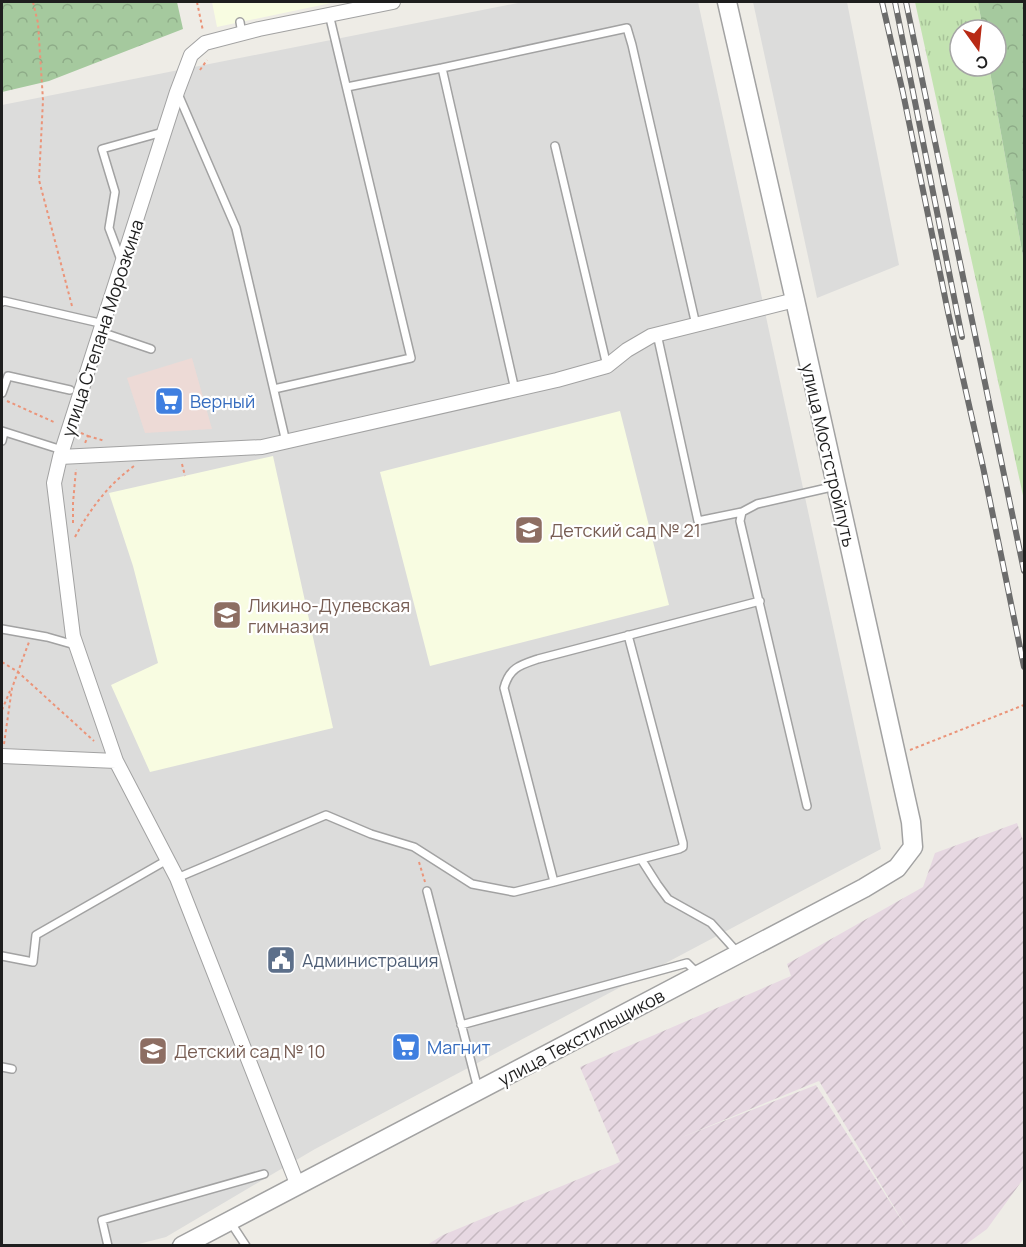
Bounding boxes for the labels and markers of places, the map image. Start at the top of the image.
supermarket icon: Верный [153,385,185,417]
place label: Верный [190,389,255,413]
school or university icon: Детский сад № 21 [513,514,545,546]
place label: Детский сад № 21 [550,518,701,542]
place label: Ликино-Дулевская гимназия [248,593,410,638]
school or university icon: Ликино-Дулевская гимназия [211,599,243,631]
public building icon: Администрация [265,944,297,976]
place label: Администрация [302,948,439,972]
supermarket icon: Магнит [390,1031,422,1063]
school or university icon: Детский сад № 10 [137,1035,169,1067]
place label: Магнит [427,1035,491,1059]
place label: Детский сад № 10 [174,1039,325,1063]

